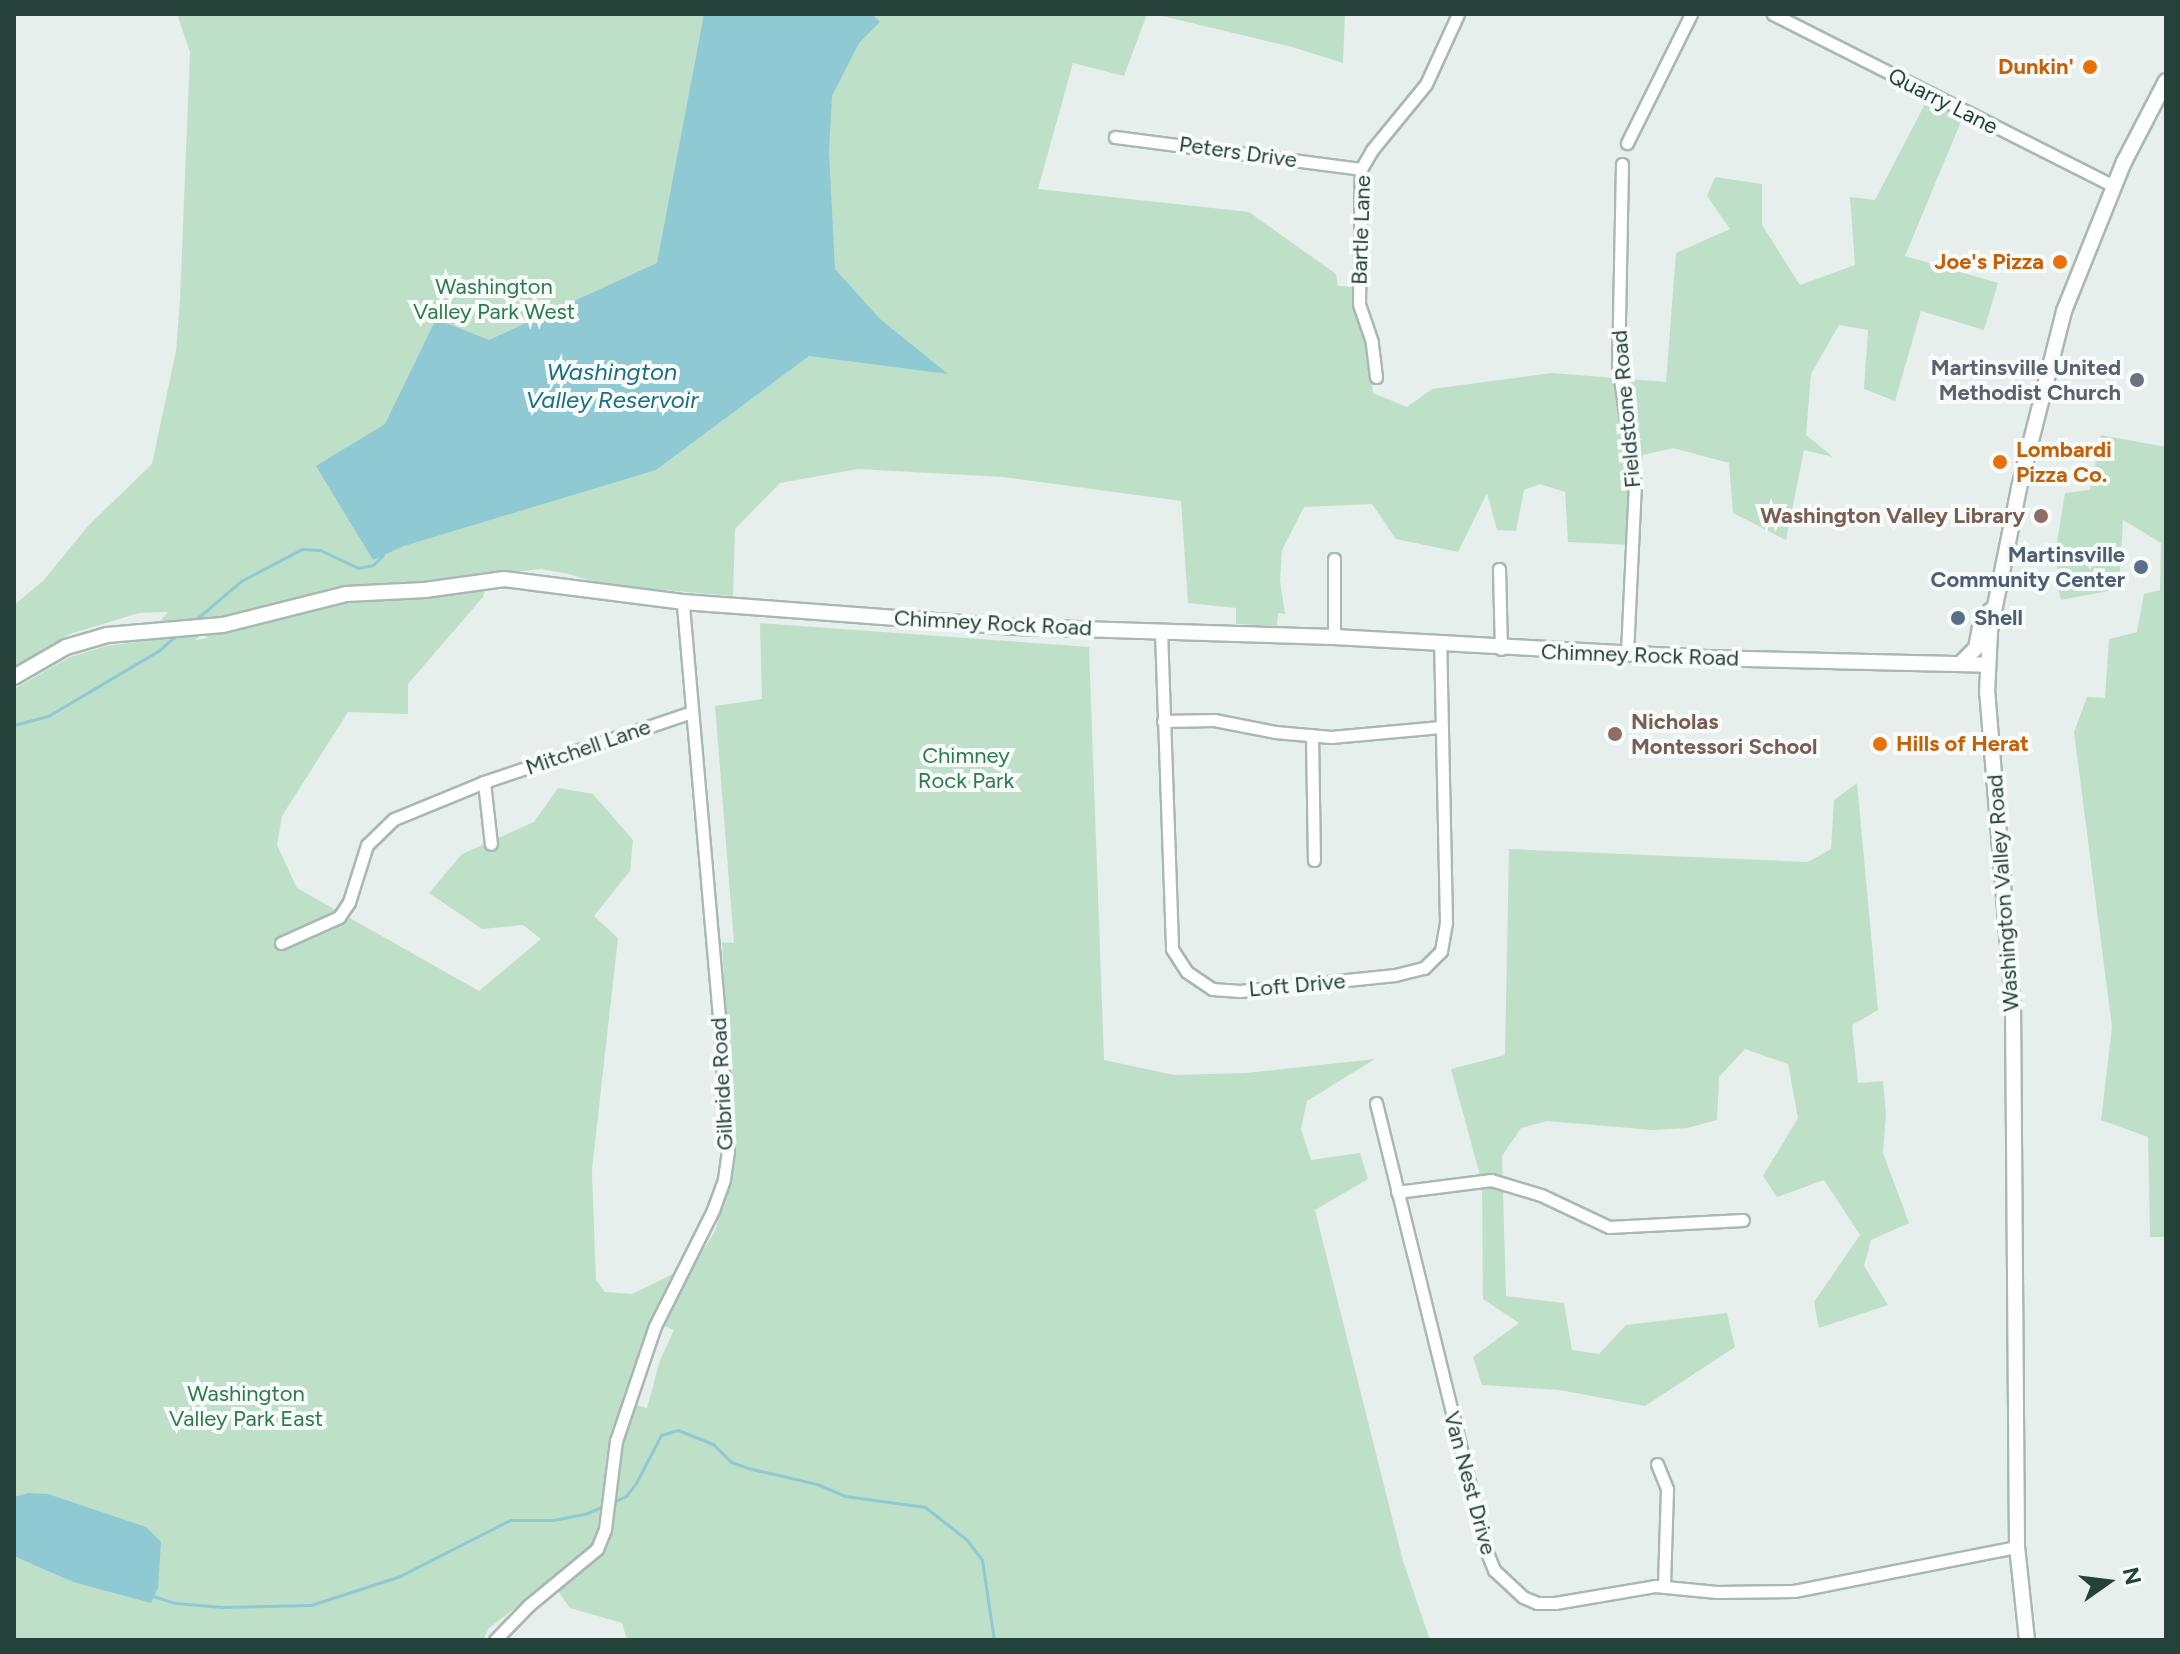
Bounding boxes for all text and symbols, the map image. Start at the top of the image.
place label: Dunkin' [1998,54,2074,80]
marker: Dunkin' [2081,58,2099,76]
street label: Quarry Lane [1884,62,2002,140]
street label: Peters Drive [1177,131,1299,173]
street label: Bartle Lane [1346,175,1376,285]
place label: Joe's Pizza [1934,249,2044,275]
marker: Joe's Pizza [2051,253,2069,271]
park label: Washington Valley Park West [413,273,575,324]
street label: Fieldstone Road [1606,329,1646,489]
place label: Martinsville United Methodist Church [1931,354,2121,406]
water label: Washington Valley Reservoir [526,358,698,414]
marker: Martinsville United Methodist Church [2128,371,2146,389]
place label: Lombardi Pizza Co. [2016,436,2112,488]
marker: Lombardi Pizza Co. [1991,453,2009,471]
place label: Washington Valley Library [1760,503,2025,529]
marker: Washington Valley Library [2032,507,2050,525]
place label: Martinsville Community Center [1931,541,2125,592]
marker: Martinsville Community Center [2132,558,2150,576]
street label: Chimney Rock Road [893,605,1093,641]
place label: Shell [1974,605,2023,631]
marker: Shell [1949,609,1967,627]
street label: Chimney Rock Road [1541,638,1739,672]
place label: Nicholas Montessori School [1631,708,1817,760]
street label: Mitchell Lane [522,713,654,781]
marker: Nicholas Montessori School [1606,725,1624,743]
place label: Hills of Herat [1896,731,2029,757]
marker: Hills of Herat [1871,735,1889,753]
park label: Chimney Rock Park [918,742,1014,794]
street label: Washington Valley Road [1982,774,2024,1012]
street label: Loft Drive [1248,968,1346,1002]
street label: Gilbride Road [705,1017,739,1151]
park label: Washington Valley Park East [169,1380,323,1432]
street label: Van Nest Drive [1438,1408,1502,1558]
north arrow [2068,1542,2148,1622]
text: N [2117,1565,2147,1588]

